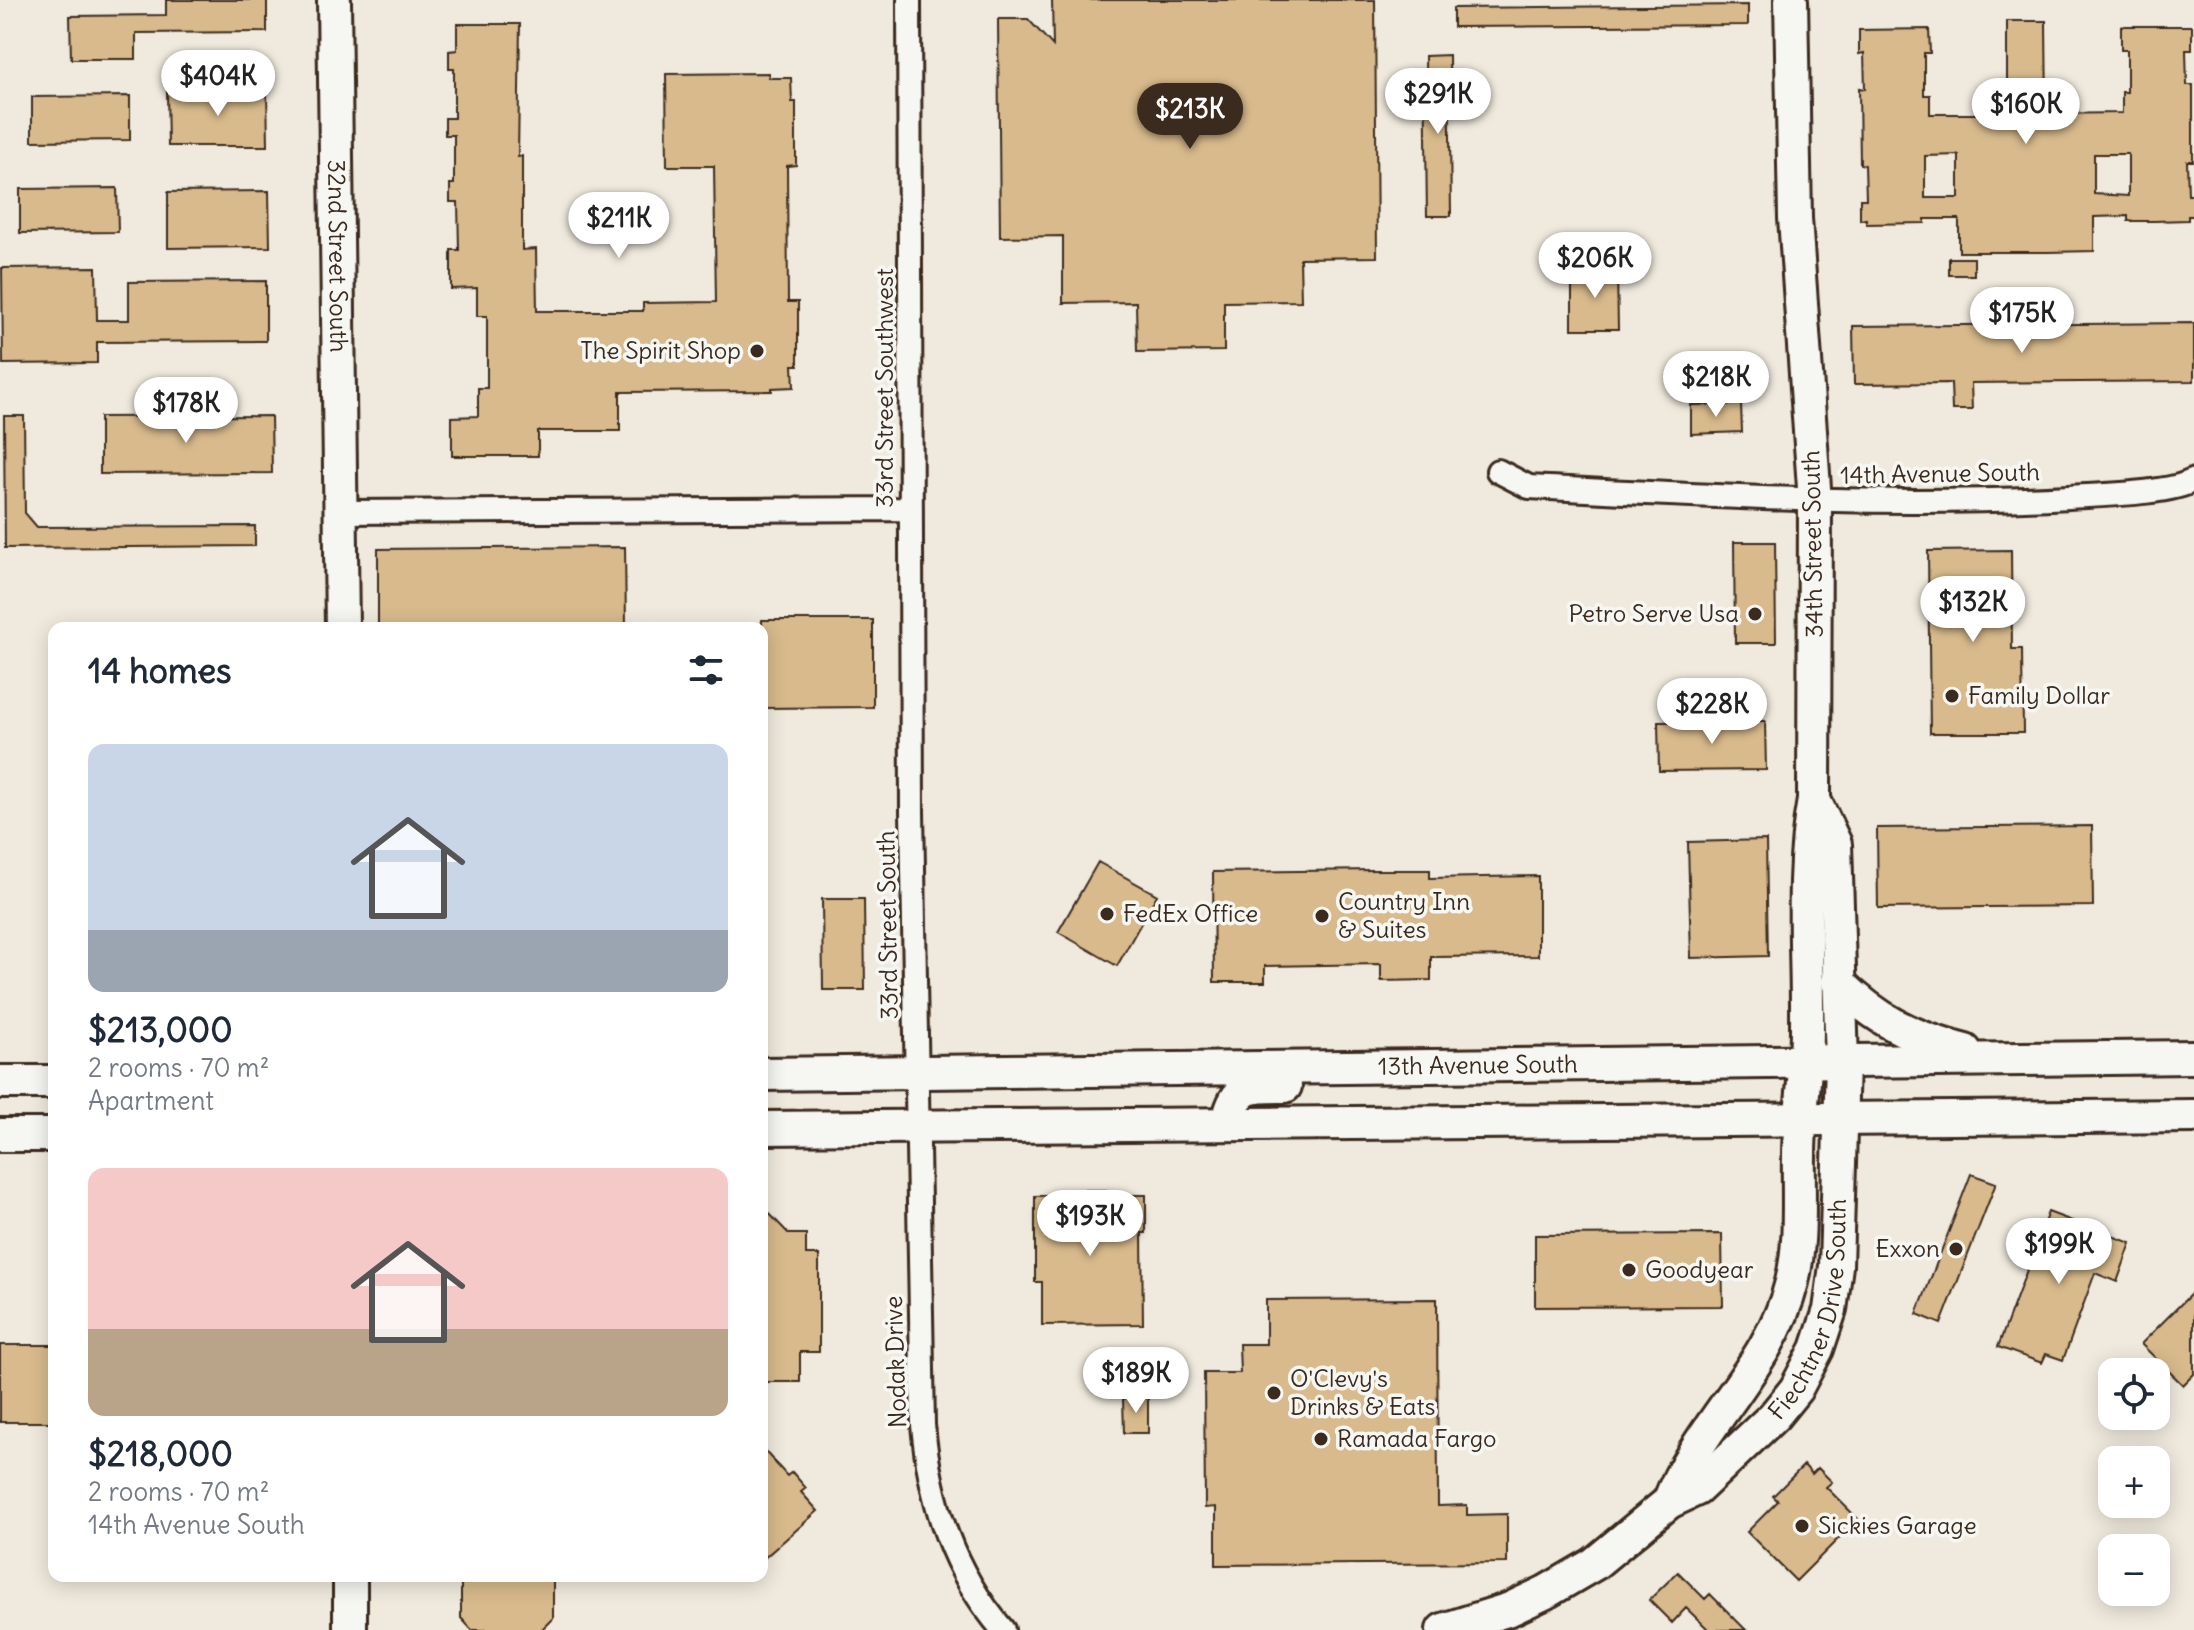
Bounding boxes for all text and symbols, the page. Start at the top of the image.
pin: $404K [162,50,274,118]
text: $404K [179,59,257,92]
pin: $291K [1382,68,1494,136]
text: $291K [1403,77,1473,110]
pin: $160K [1970,78,2082,146]
pin: $213K [1134,83,1246,151]
text: $160K [1990,87,2062,120]
text: $213K [1155,92,1225,125]
street label: 32nd Street South [322,159,354,353]
pin: $211K [563,192,675,260]
text: $211K [586,201,652,234]
pin: $206K [1539,232,1651,300]
text: $206K [1557,241,1633,274]
street label: 33rd Street Southwest [869,268,899,508]
pin: $175K [1966,287,2078,355]
text: $175K [1988,296,2056,329]
place label: The Spirit Shop [580,335,741,365]
marker: The Spirit Shop [748,342,766,360]
pin: $218K [1660,351,1772,419]
text: $218K [1681,360,1751,393]
pin: $178K [130,377,242,445]
text: $178K [152,386,220,419]
street label: 34th Street South [1795,450,1829,638]
street label: 14th Avenue South [1840,456,2040,490]
pin: $132K [1917,576,2029,644]
text: $132K [1938,585,2008,618]
place label: Petro Serve Usa [1569,598,1739,628]
marker: Petro Serve Usa [1746,605,1764,623]
icon: filters [684,648,728,692]
text: 14 homes [88,649,232,692]
pin: $228K [1656,678,1768,746]
place label: Family Dollar [1968,680,2110,710]
text: $228K [1675,687,1749,720]
marker: Family Dollar [1943,687,1961,705]
icon: home [336,796,480,940]
street label: 33rd Street South [870,830,904,1020]
place label: Country Inn & Suites [1338,886,1470,944]
place label: FedEx Office [1123,898,1258,928]
marker: FedEx Office [1098,905,1116,923]
marker: Country Inn & Suites [1313,907,1331,925]
text: $213,000 [88,1008,233,1051]
street label: 13th Avenue South [1378,1048,1578,1081]
text: 2 rooms · 70 m² [88,1051,269,1084]
text: Apartment [88,1084,214,1117]
pin: $193K [1034,1190,1146,1258]
street label: Fiechtner Drive South [1761,1198,1852,1425]
text: $193K [1055,1199,1125,1232]
pin: $199K [2003,1218,2115,1286]
icon: home [336,1220,480,1364]
text: $199K [2024,1227,2094,1260]
place label: Exxon [1876,1233,1940,1263]
marker: Exxon [1947,1240,1965,1258]
place label: Goodyear [1645,1254,1754,1284]
marker: Goodyear [1620,1261,1638,1279]
street label: Nodak Drive [878,1295,912,1429]
pin: $189K [1080,1347,1192,1415]
text: $189K [1101,1356,1171,1389]
map controls [2098,1358,2170,1606]
button: locate [2098,1358,2170,1430]
place label: O'Clevy's Drinks & Eats [1290,1363,1436,1421]
marker: O'Clevy's Drinks & Eats [1265,1384,1283,1402]
place label: Ramada Fargo [1337,1423,1497,1453]
marker: Ramada Fargo [1312,1430,1330,1448]
text: $218,000 [88,1432,233,1475]
button: + [2098,1446,2170,1518]
text: 2 rooms · 70 m² [88,1475,269,1508]
text: 14th Avenue South [88,1508,305,1541]
place label: Sickies Garage [1818,1510,1977,1540]
marker: Sickies Garage [1793,1517,1811,1535]
button: − [2098,1534,2170,1606]

